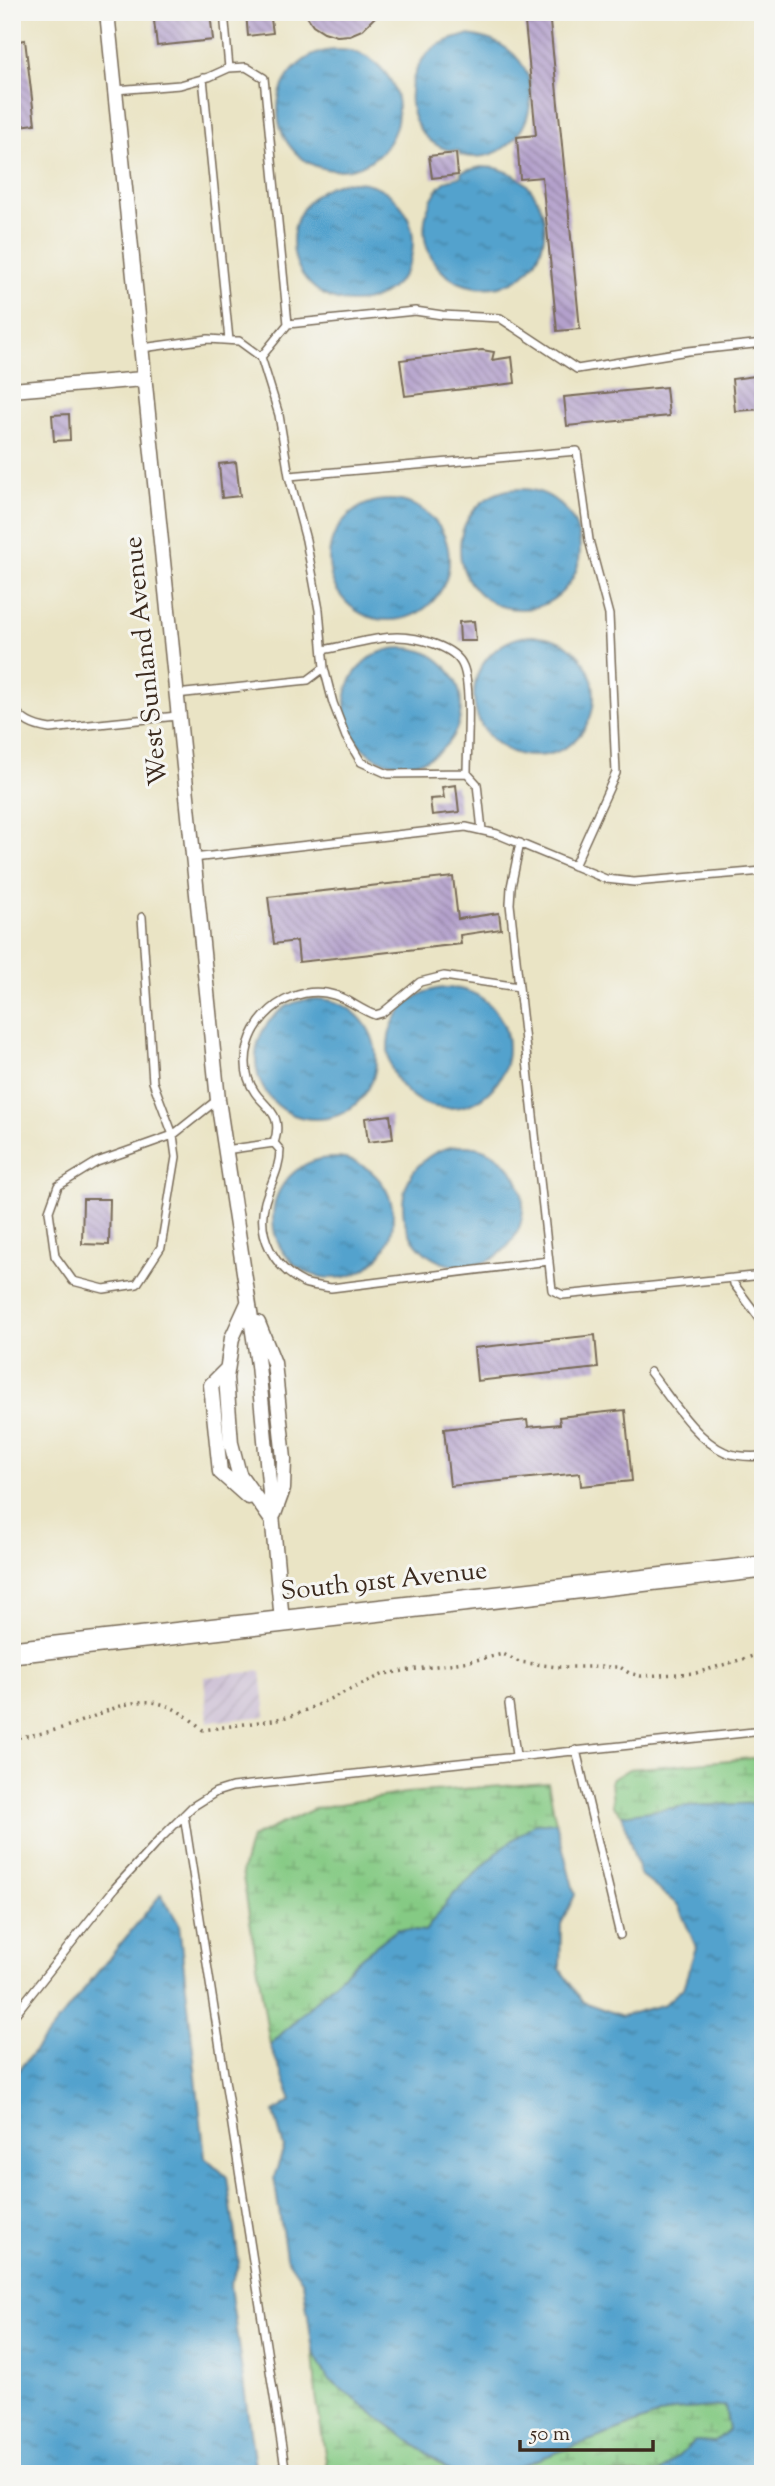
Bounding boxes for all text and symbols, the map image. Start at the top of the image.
street label: West Sunland Avenue [116,535,178,787]
street label: South 91st Avenue [279,1553,489,1611]
scale bar [520,2409,652,2453]
text: 50 m [529,2420,570,2450]

